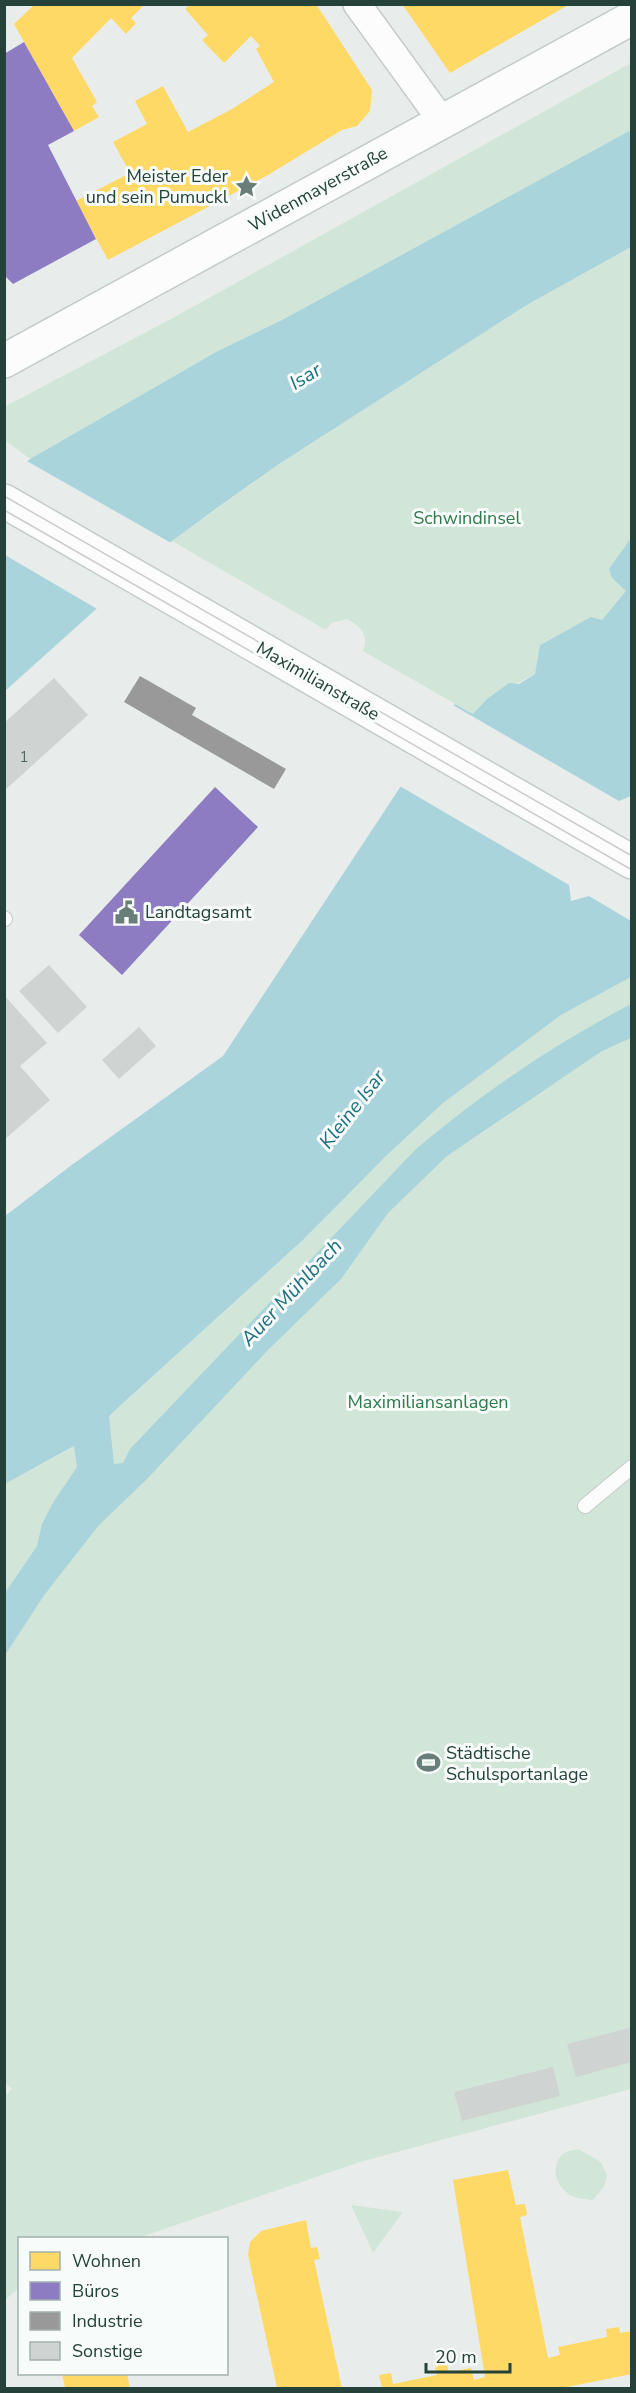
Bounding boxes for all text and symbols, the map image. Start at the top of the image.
street label: Widenmayerstraße [244,141,392,237]
place label: Meister Eder und sein Pumuckl [86,164,229,209]
place icon: Meister Eder und sein Pumuckl [233,173,259,199]
water label: Isar [284,356,327,396]
park label: Schwindinsel [413,506,521,530]
street label: Maximilianstraße [252,636,384,726]
house number: 1 [19,747,29,767]
public building icon: Landtagsamt [114,899,140,925]
place label: Landtagsamt [145,900,252,924]
water label: Kleine Isar [313,1064,392,1154]
water label: Auer Mühlbach [234,1233,348,1352]
park label: Maximiliansanlagen [347,1390,509,1414]
place label: Städtische Schulsportanlage [446,1741,588,1786]
sports icon: Städtische Schulsportanlage [415,1750,441,1776]
legend [18,2237,228,2375]
text: Wohnen [72,2249,141,2273]
text: Büros [72,2279,119,2303]
text: Industrie [72,2309,143,2333]
scale bar [426,2336,510,2374]
text: Sonstige [72,2339,142,2363]
text: 20 m [435,2345,477,2369]

